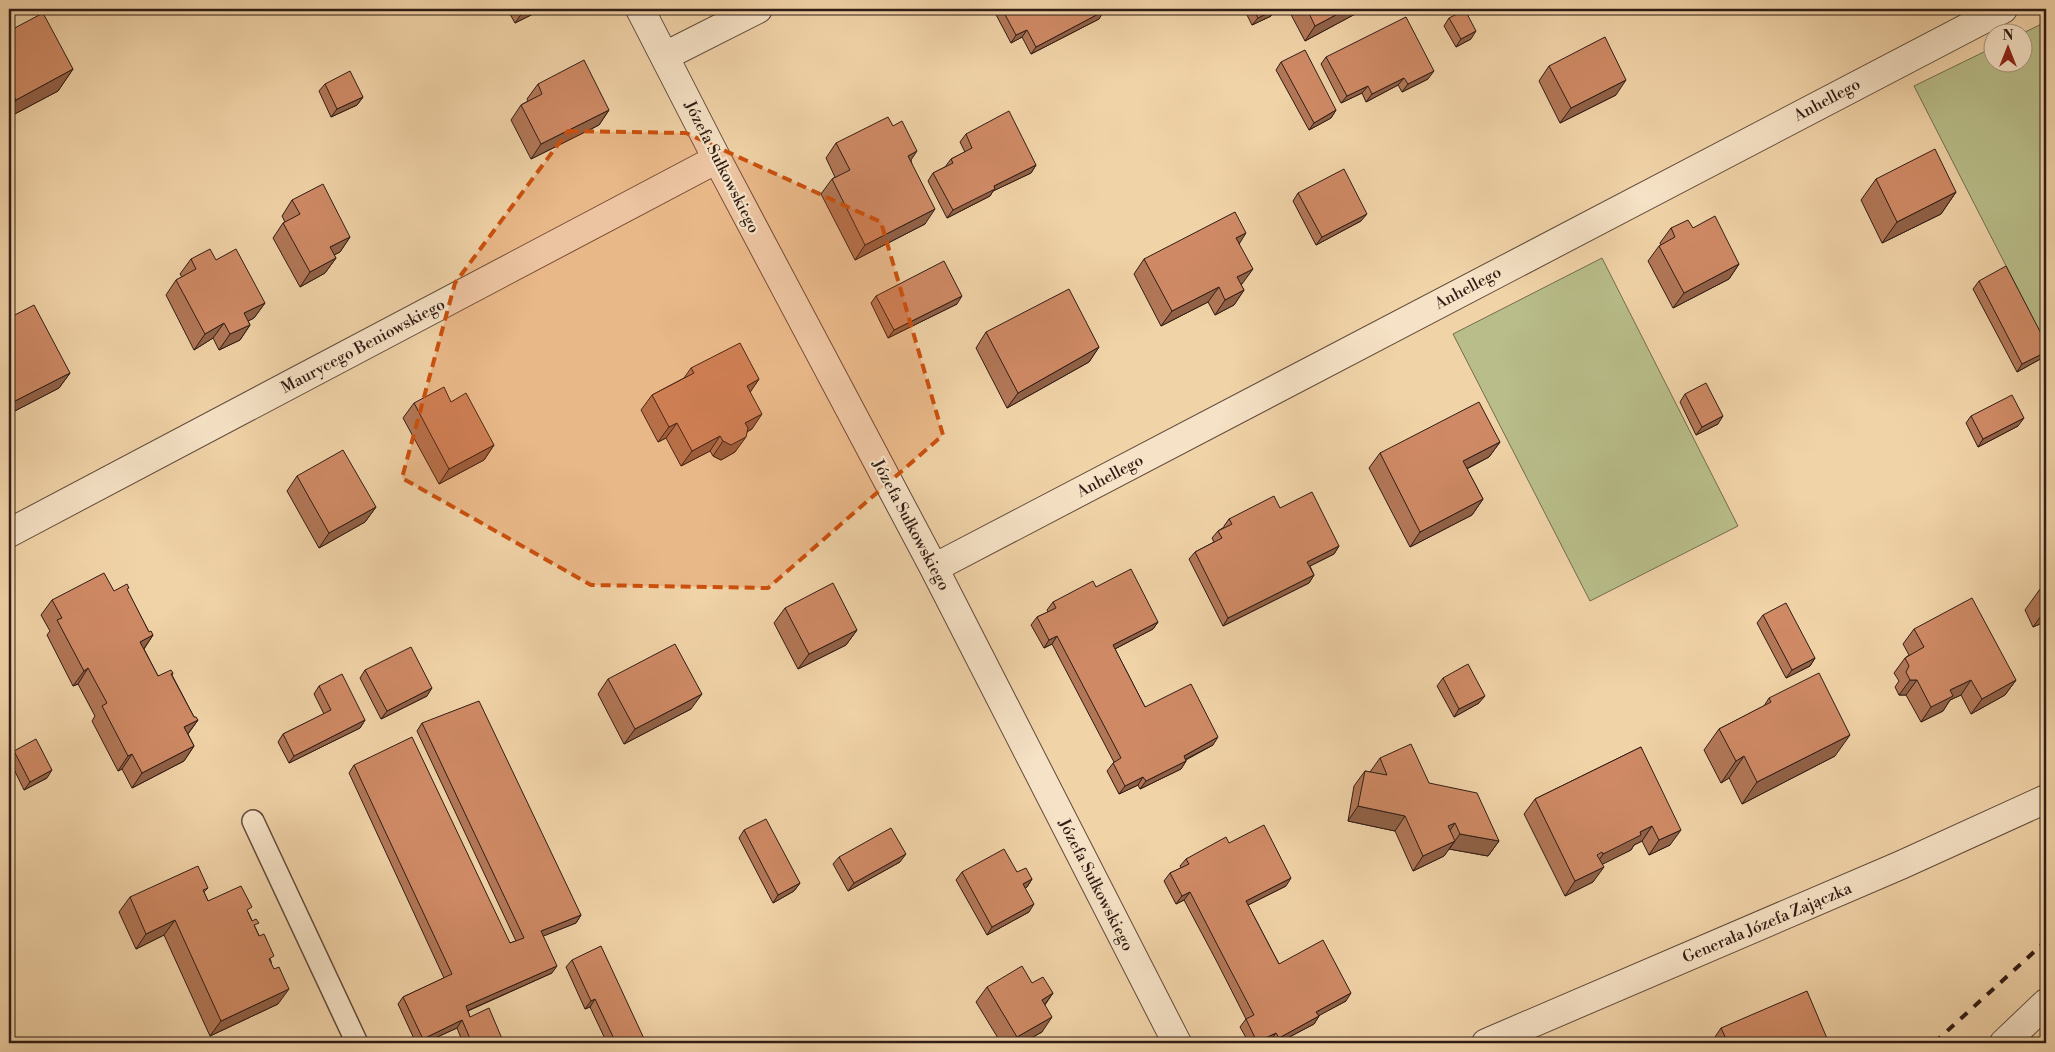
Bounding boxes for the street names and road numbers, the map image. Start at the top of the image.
street label: Anhellego [1789,74,1864,126]
street label: Józefa Sułkowskiego [680,97,764,237]
street label: Anhellego [1430,262,1505,314]
street label: Maurycego Beniowskiego [277,294,449,398]
street label: Anhellego [1072,450,1147,502]
street label: Józefa Sułkowskiego [867,455,954,594]
street label: Józefa Sułkowskiego [1054,815,1138,955]
street label: Generała Józefa Zajączka [1679,878,1855,968]

